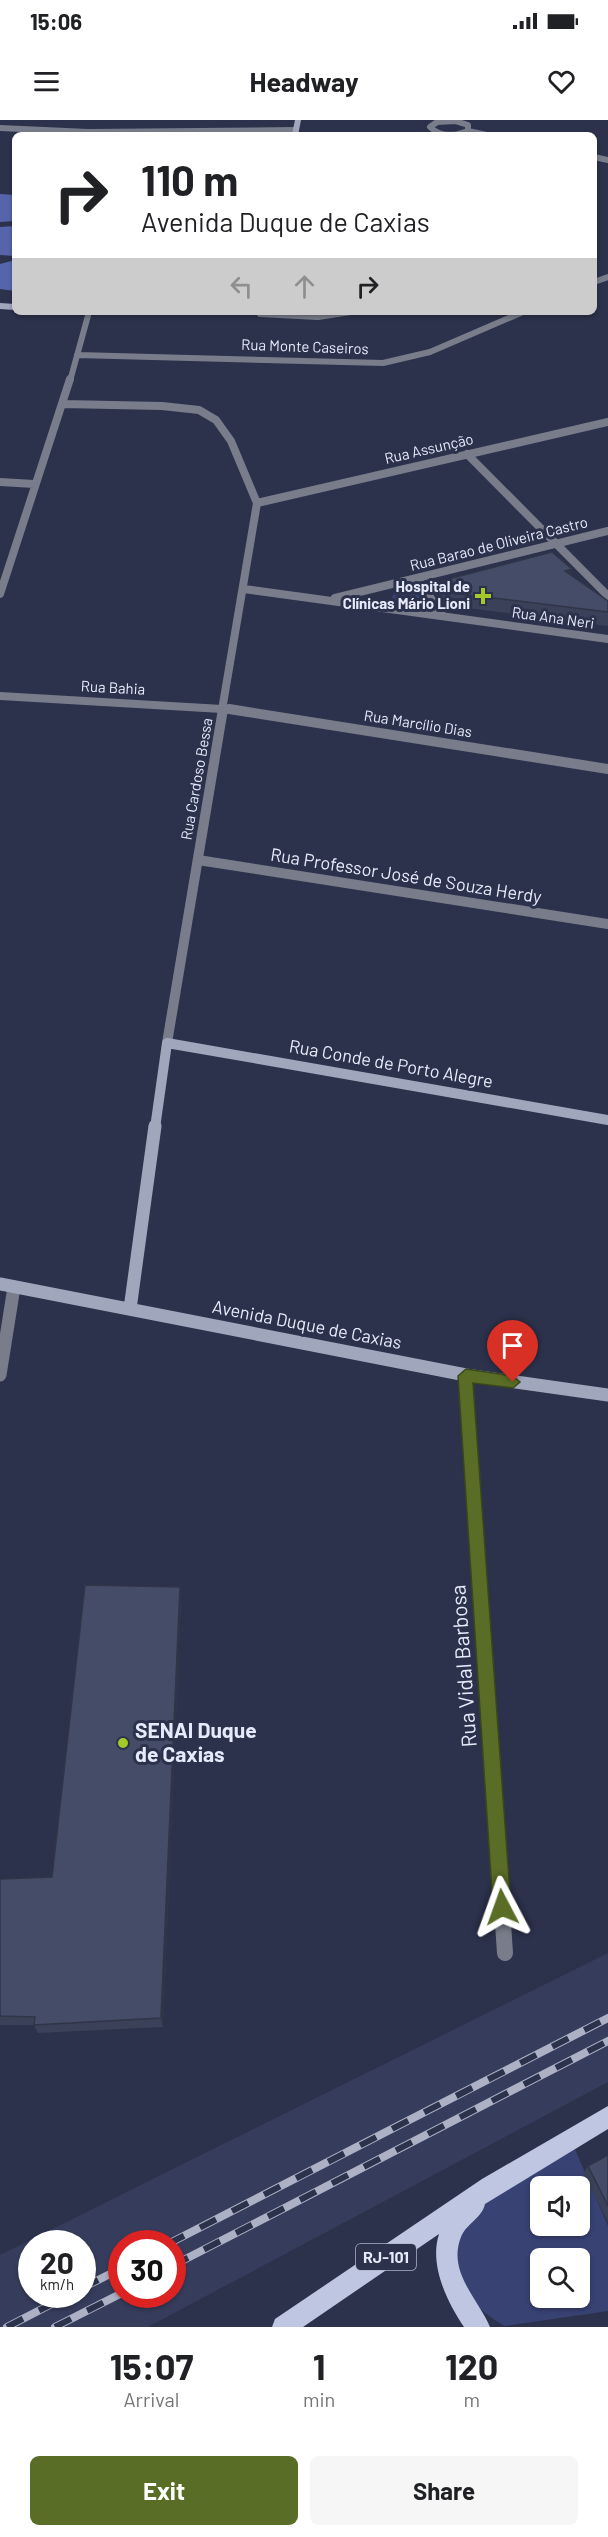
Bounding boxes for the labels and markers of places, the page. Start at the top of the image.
place label: Hospital de Clínicas Mário Lioni [343,577,470,612]
marker: Hospital de Clínicas Mário Lioni [474,587,492,605]
pin [487,1320,538,1382]
place label: SENAI Duque de Caxias [135,1717,257,1766]
marker: SENAI Duque de Caxias [116,1736,130,1750]

